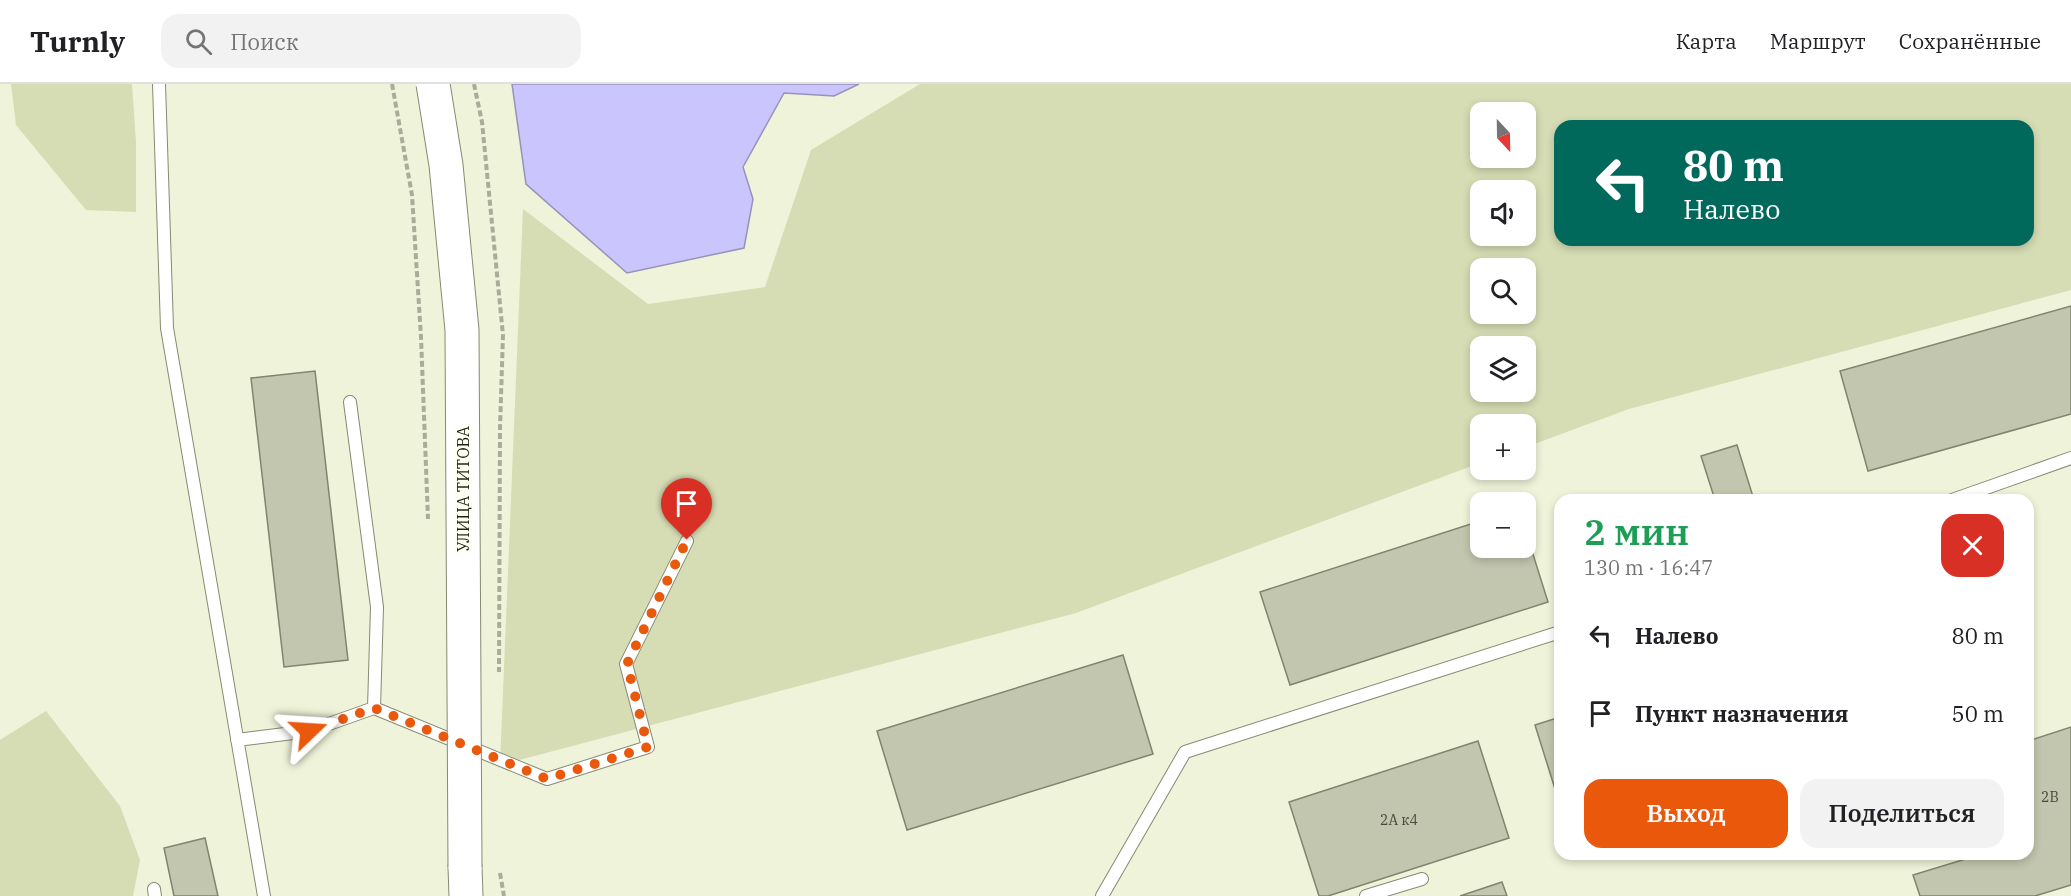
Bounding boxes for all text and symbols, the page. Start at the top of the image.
search box [161,14,581,68]
text: Turnly [30,23,125,60]
icon: search [182,25,215,58]
text: Поиск [230,27,299,56]
text: Карта [1676,27,1737,55]
text: Маршрут [1770,27,1866,55]
text: Сохранённые [1899,27,2041,55]
north arrow [1470,102,1536,168]
map controls [1470,102,1536,558]
text: 80 m [1683,138,1784,193]
icon: left [1584,144,1662,222]
button: sound [1470,180,1536,246]
text: Налево [1683,191,1780,226]
button: search [1470,258,1536,324]
button: layers [1470,336,1536,402]
button: + [1470,414,1536,480]
street label: УЛИЦА ТИТОВА [453,426,473,552]
pin [661,478,712,540]
icon: arrive [670,487,703,520]
button: − [1470,492,1536,558]
text: 2 мин [1584,508,1689,555]
button: close [1941,514,2004,577]
text: 130 m · 16:47 [1584,554,1713,581]
icon: left [1584,619,1617,652]
text: Налево [1635,621,1719,650]
text: 80 m [1952,621,2004,650]
icon: arrive [1584,697,1617,730]
position arrow [277,699,341,763]
text: Пункт назначения [1635,699,1849,728]
text: 50 m [1952,699,2004,728]
button: Выход [1584,779,1788,848]
button: Поделиться [1800,779,2004,848]
house number: 2В [2041,788,2059,806]
house number: 2А к4 [1380,811,1418,829]

